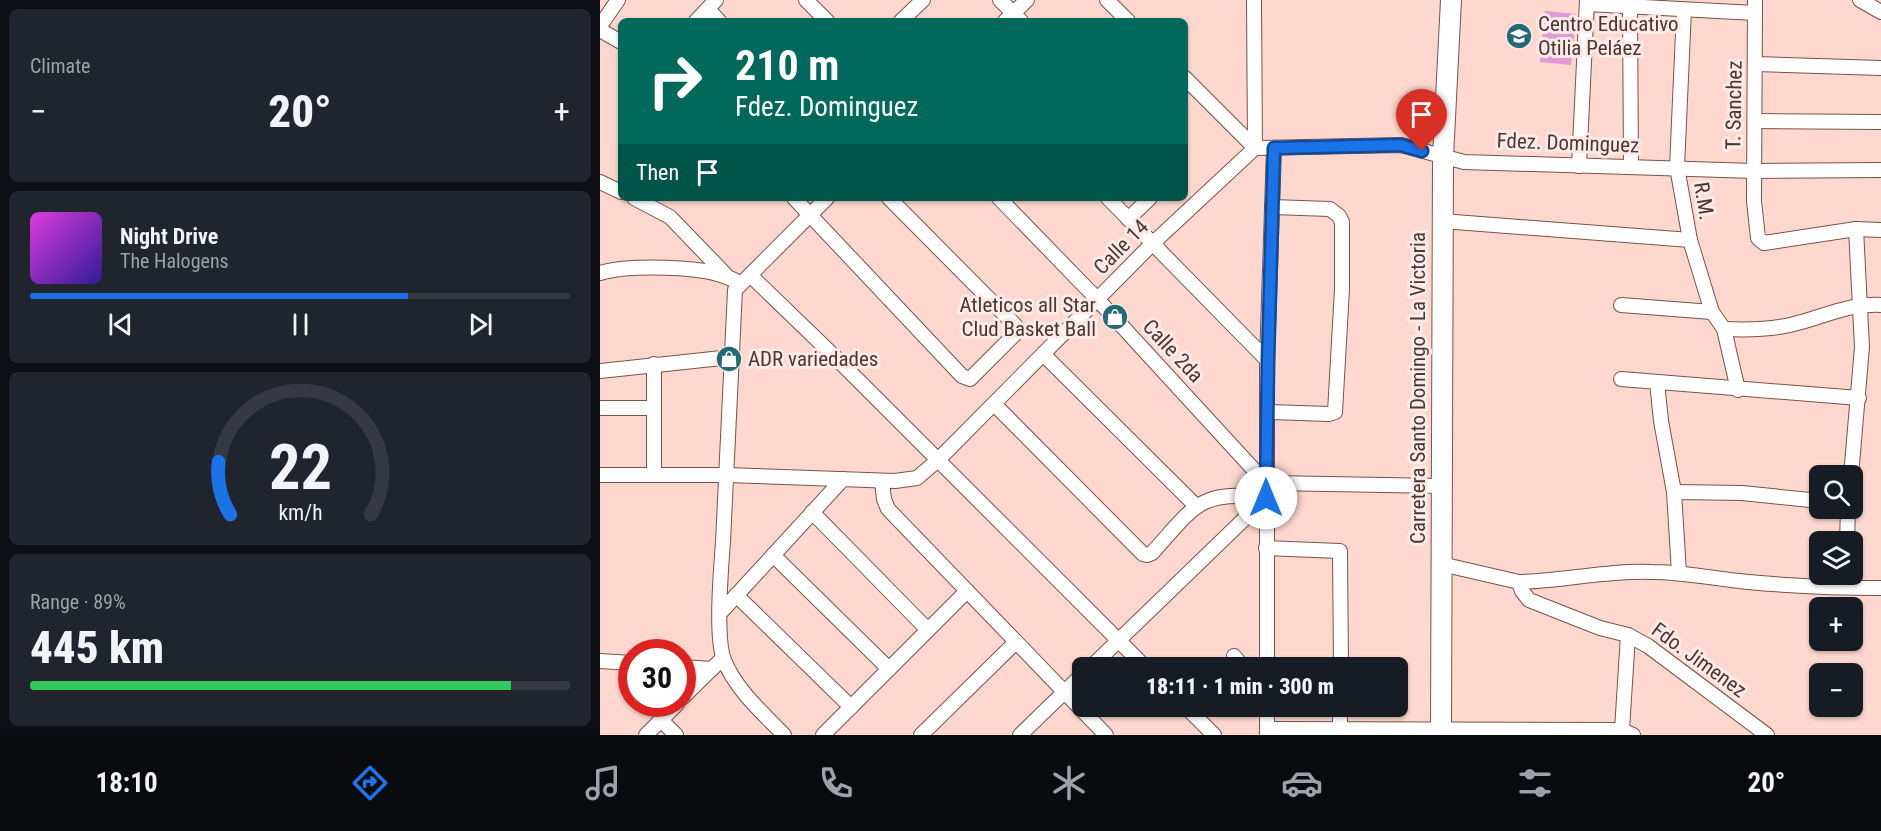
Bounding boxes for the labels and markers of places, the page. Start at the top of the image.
place label: Centro Educativo Otilia Peláez [1538,12,1679,60]
school or university icon: Centro Educativo Otilia Peláez [1504,21,1534,51]
pin [1396,89,1447,151]
place label: Atleticos all Star Clud Basket Ball [959,293,1096,341]
shop icon: Atleticos all Star Clud Basket Ball [1100,302,1130,332]
shop icon: ADR variedades [714,344,744,374]
place label: ADR variedades [748,347,878,371]

